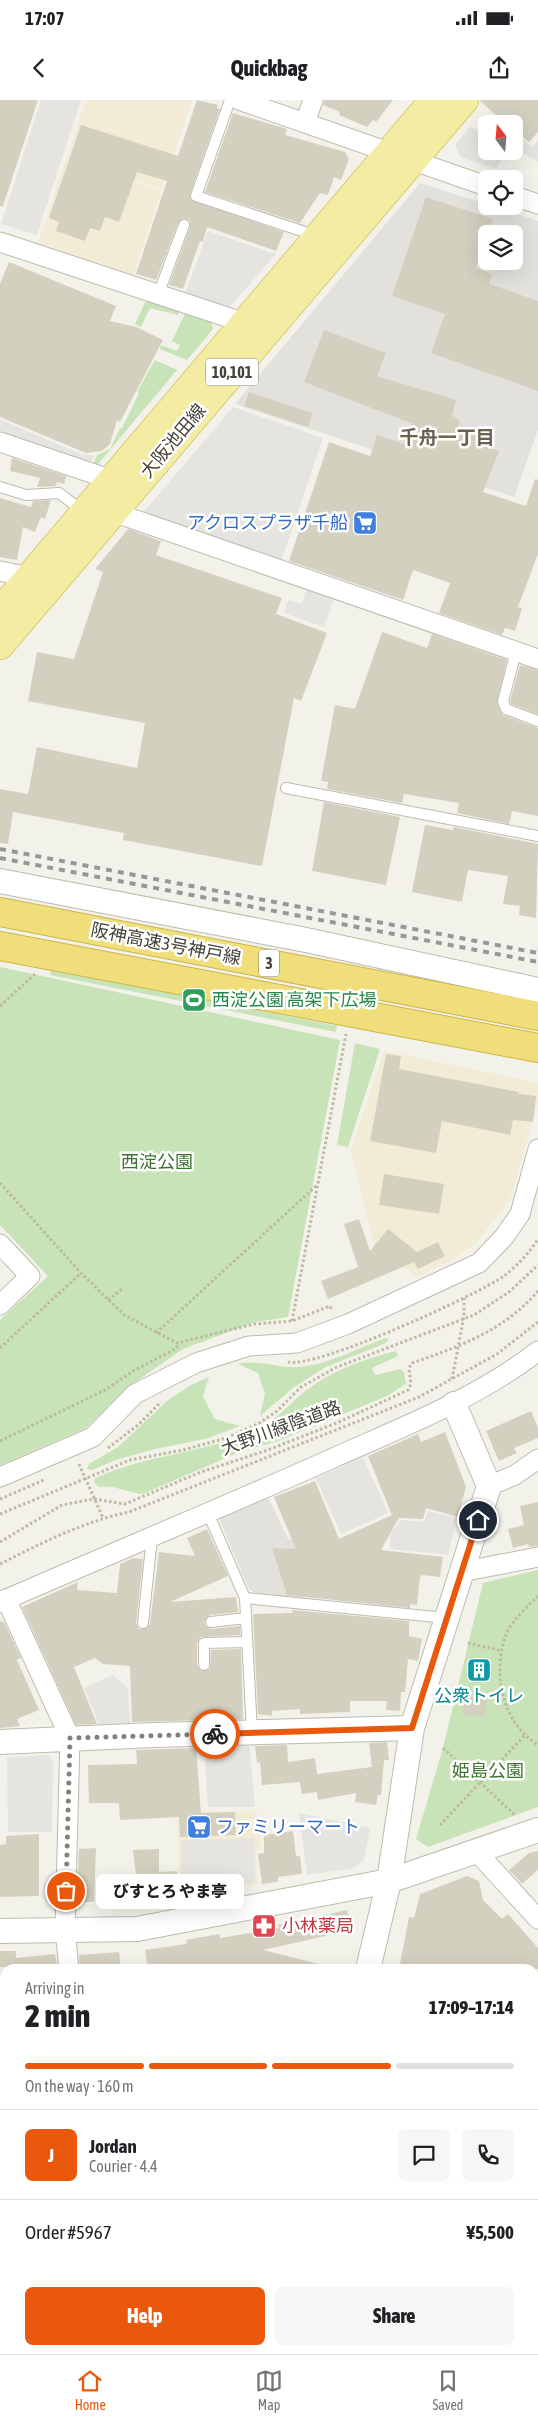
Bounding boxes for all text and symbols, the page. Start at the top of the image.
text: 17:07 [25,7,64,29]
icon: back [25,54,53,82]
icon: share [485,54,513,82]
text: Quickbag [231,55,307,81]
north arrow [478,115,522,160]
map controls [478,115,523,270]
button: locate [478,170,523,215]
button: layers [478,225,523,270]
road number: 10,101 [206,358,258,386]
street label: 大阪池田線 [136,399,210,482]
district label: 千舟一丁目 [399,426,495,448]
supermarket icon: アクロスプラザ千船 [352,510,378,536]
place label: アクロスプラザ千船 [187,512,348,533]
street label: 阪神高速3号神戸線 [89,919,243,968]
road number: 3 [259,950,279,976]
sports icon: 西淀公園 高架下広場 [181,987,207,1013]
place label: 西淀公園 高架下広場 [212,989,376,1010]
park label: 西淀公園 [121,1151,193,1172]
street label: 大野川緑陰道路 [218,1396,344,1459]
pin [457,1499,499,1541]
icon: home [464,1506,492,1534]
building icon: 公衆トイレ [466,1657,492,1683]
place label: 公衆トイレ [434,1685,524,1706]
courier [190,1709,240,1759]
icon: bike [201,1720,229,1748]
park label: 姫島公園 [452,1760,524,1781]
supermarket icon: ファミリーマート [186,1814,212,1840]
place label: ファミリーマート [216,1816,360,1837]
pin [45,1870,87,1912]
callout: びすとろ やま亭 [96,1874,244,1908]
icon: bag [52,1877,80,1905]
text: びすとろ やま亭 [113,1882,227,1900]
pharmacy icon: 小林薬局 [251,1913,277,1939]
place label: 小林薬局 [282,1915,354,1936]
text: Arriving in [25,1979,85,1997]
text: 17:09–17:14 [429,1996,514,2018]
text: 2 min [25,1997,90,2034]
text: On the way · 160 m [25,2077,134,2095]
button: chat [398,2129,450,2181]
button: phone [462,2129,514,2181]
text: Jordan [89,2135,137,2157]
text: J [48,2144,54,2166]
text: Courier · 4.4 [89,2157,158,2175]
text: Order #5967 [25,2221,112,2243]
text: ¥5,500 [466,2221,514,2243]
button: Help [25,2287,265,2345]
button: Share [275,2287,514,2345]
tab: Home [75,2367,106,2413]
tab: Map [255,2367,283,2413]
tab: Saved [432,2367,463,2413]

